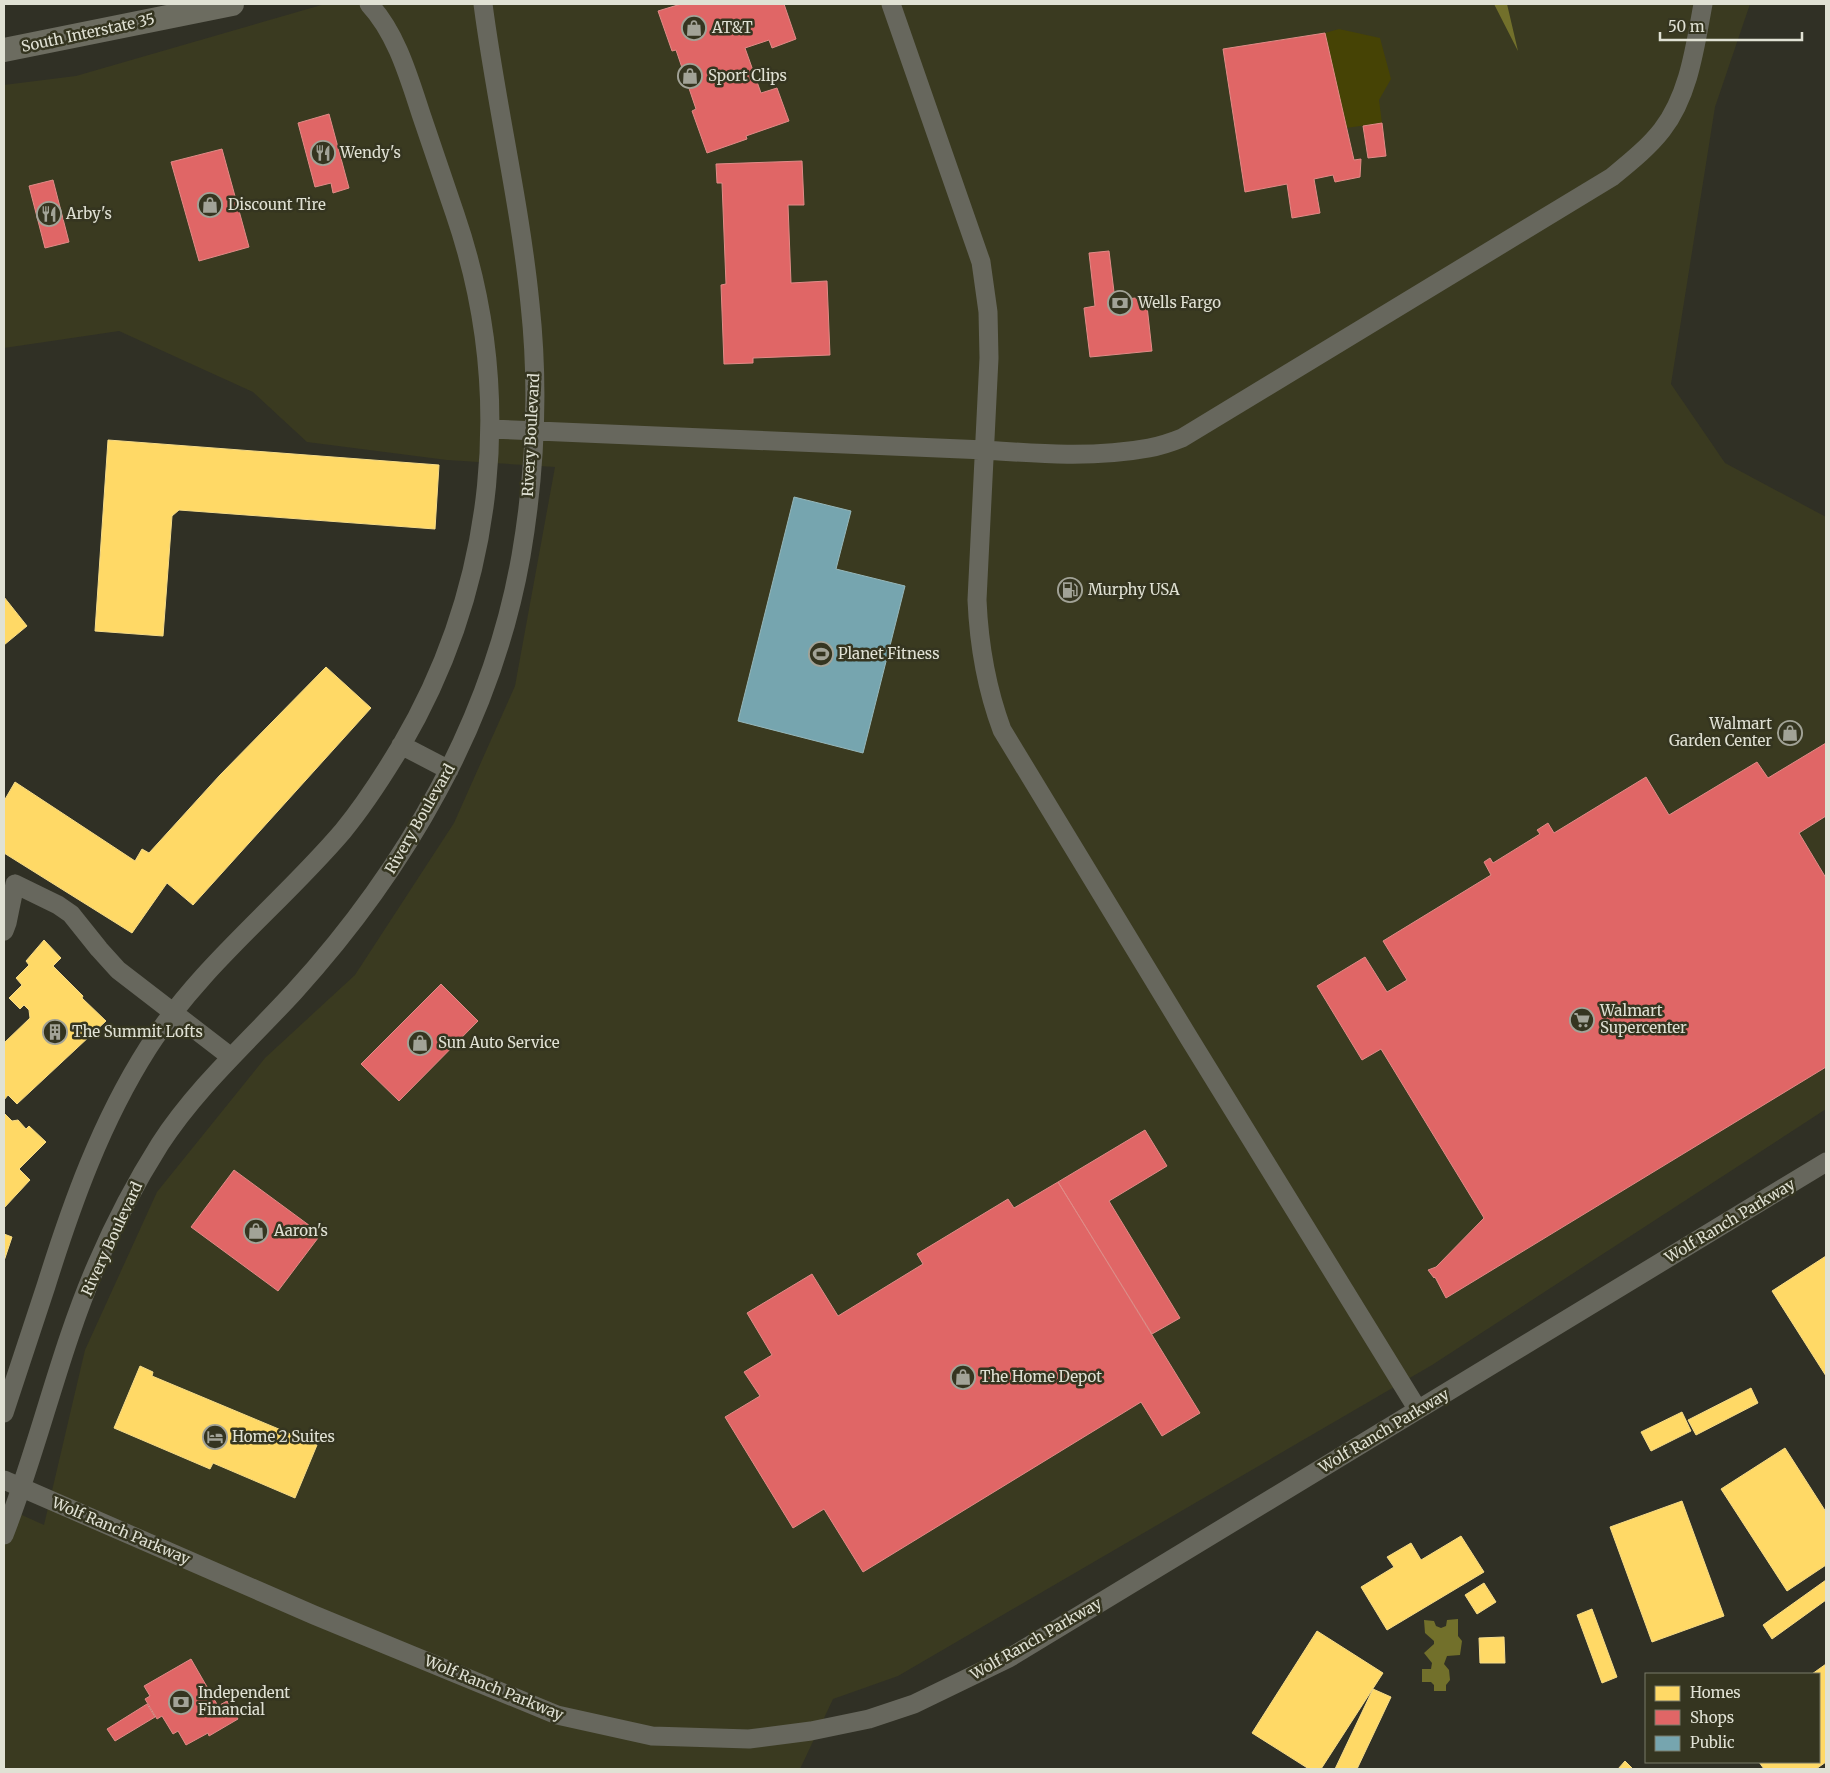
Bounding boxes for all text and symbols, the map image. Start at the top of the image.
street label: South Interstate 35 [19,9,156,56]
scale bar [1660,10,1802,42]
shop icon: AT&T [681,15,707,41]
text: 50 m [1668,17,1705,36]
place label: AT&T [711,18,753,37]
shop icon: Sport Clips [677,63,703,89]
place label: Sport Clips [708,66,787,85]
restaurant icon: Wendy's [310,140,336,166]
place label: Wendy's [339,143,401,162]
shop icon: Discount Tire [197,192,223,218]
place label: Discount Tire [228,195,326,214]
restaurant icon: Arby's [36,201,62,227]
place label: Arby's [65,204,112,223]
bank icon: Wells Fargo [1107,290,1133,316]
place label: Wells Fargo [1137,293,1221,312]
street label: Rivery Boulevard [518,373,543,497]
fuel station icon: Murphy USA [1057,577,1083,603]
place label: Murphy USA [1088,580,1180,599]
sports icon: Planet Fitness [808,641,834,667]
place label: Planet Fitness [838,644,940,663]
place label: Walmart Garden Center [1669,714,1772,750]
shop icon: Walmart Garden Center [1777,720,1803,746]
street label: Rivery Boulevard [380,761,459,877]
place label: Walmart Supercenter [1599,1001,1687,1037]
supermarket icon: Walmart Supercenter [1569,1007,1595,1033]
building icon: The Summit Lofts [42,1019,68,1045]
place label: The Summit Lofts [72,1022,203,1041]
shop icon: Sun Auto Service [407,1030,433,1056]
place label: Sun Auto Service [438,1033,560,1052]
street label: Wolf Ranch Parkway [1660,1174,1799,1267]
street label: Rivery Boulevard [77,1179,146,1299]
shop icon: Aaron's [243,1218,269,1244]
place label: Aaron's [273,1221,328,1240]
shop icon: The Home Depot [950,1364,976,1390]
place label: The Home Depot [980,1367,1102,1386]
street label: Wolf Ranch Parkway [1314,1384,1453,1477]
hotel icon: Home 2 Suites [202,1424,228,1450]
place label: Home 2 Suites [232,1427,335,1446]
street label: Wolf Ranch Parkway [48,1492,194,1568]
street label: Wolf Ranch Parkway [966,1593,1105,1684]
street label: Wolf Ranch Parkway [421,1651,567,1724]
legend [1645,1673,1820,1763]
place label: Independent Financial [198,1683,290,1719]
text: Homes [1690,1683,1741,1702]
bank icon: Independent Financial [168,1689,194,1715]
text: Shops [1690,1708,1734,1727]
text: Public [1690,1733,1735,1752]

